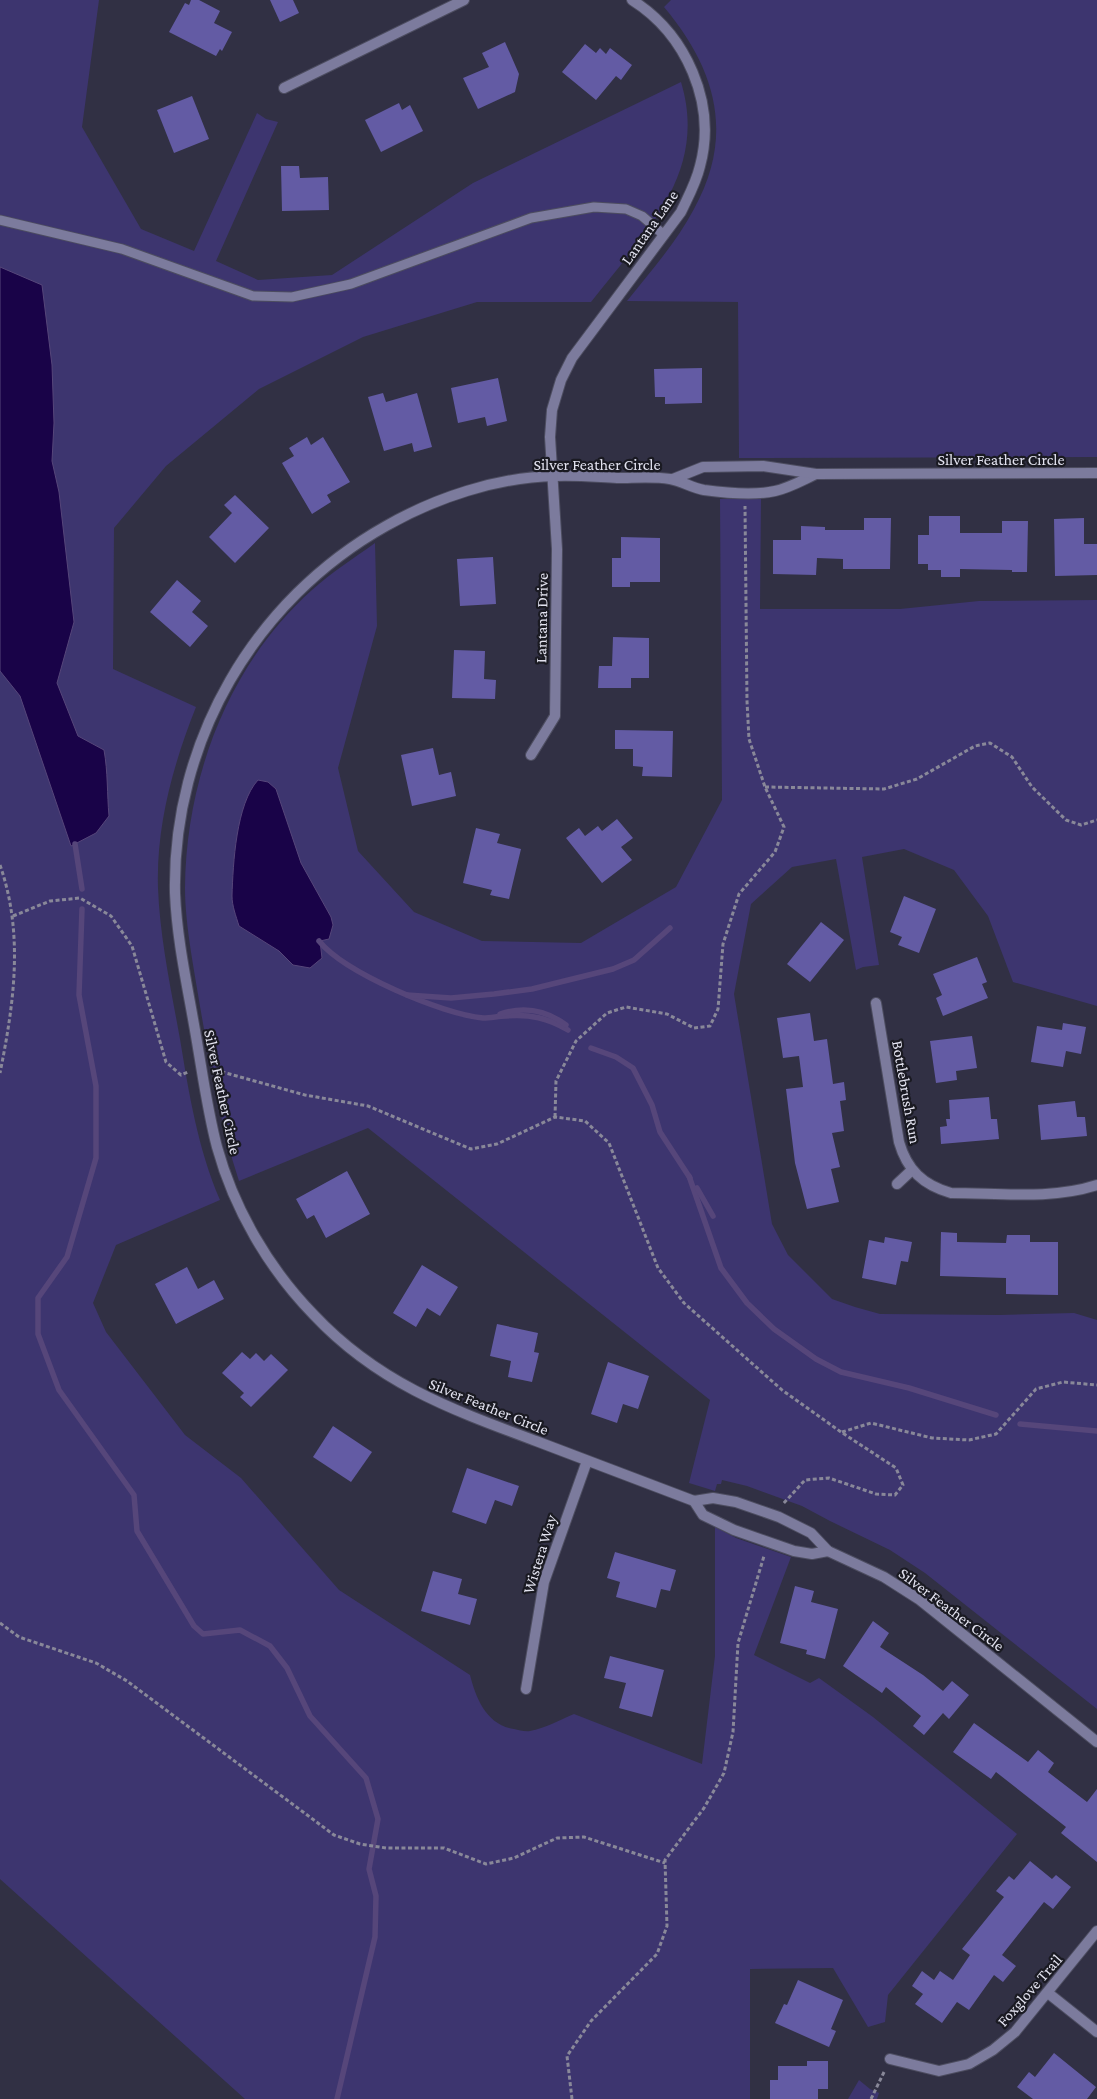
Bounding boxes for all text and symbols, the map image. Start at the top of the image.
street label: Lantana Lane [618,187,681,268]
street label: Silver Feather Circle [937,451,1065,468]
street label: Silver Feather Circle [533,456,661,473]
street label: Lantana Drive [532,573,551,663]
street label: Silver Feather Circle [201,1028,244,1156]
street label: Bottlebrush Run [889,1039,924,1145]
street label: Silver Feather Circle [427,1375,551,1438]
street label: Wistera Way [519,1512,561,1596]
street label: Silver Feather Circle [896,1564,1008,1654]
street label: Foxglove Trail [994,1951,1066,2030]

